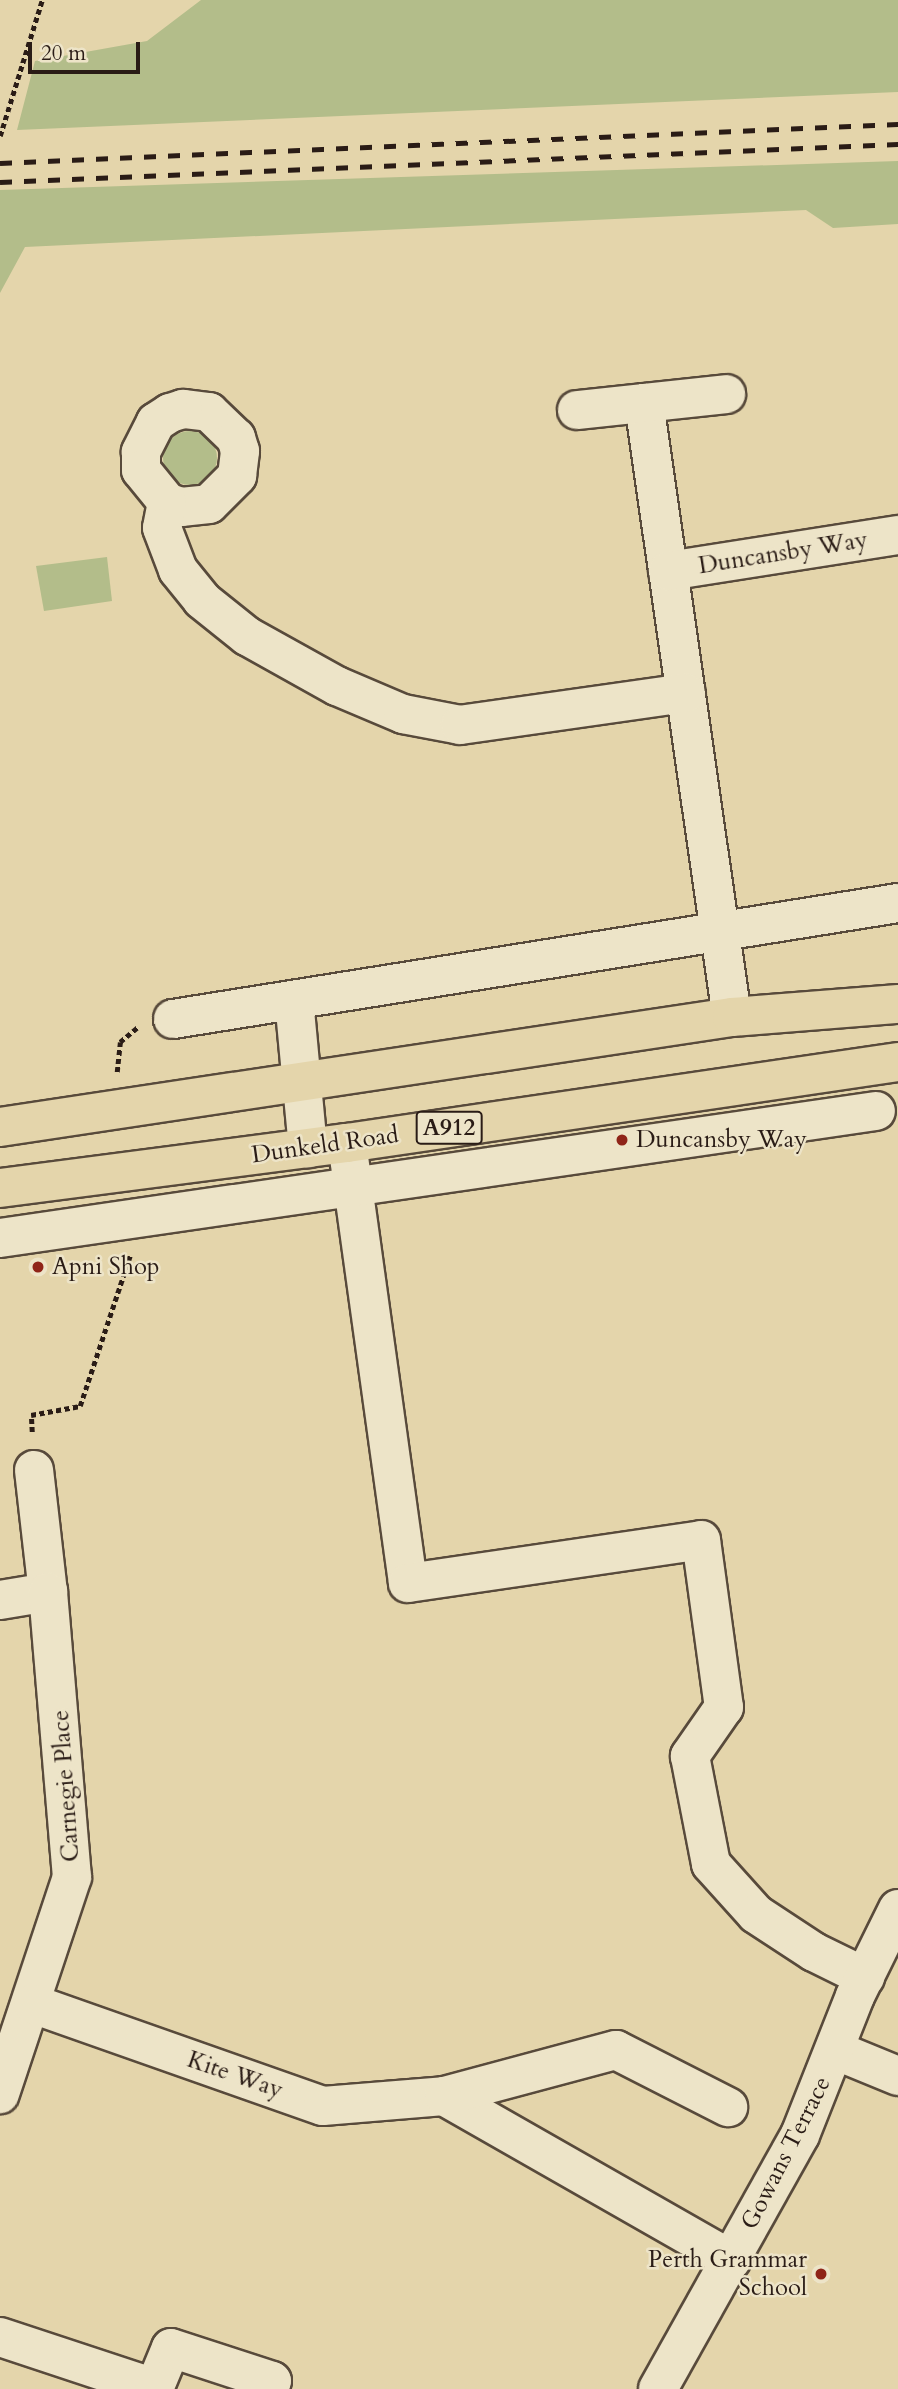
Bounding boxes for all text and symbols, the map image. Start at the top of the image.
scale bar [32,28,144,72]
text: 20 m [41,39,86,68]
street label: Duncansby Way [696,525,870,581]
road number: A912 [414,1108,484,1148]
street label: Dunkeld Road [250,1120,400,1170]
place label: Duncansby Way [636,1126,807,1154]
marker: Duncansby Way [614,1132,630,1148]
place label: Apni Shop [52,1253,160,1281]
marker: Apni Shop [30,1259,46,1275]
street label: Carnegie Place [46,1709,86,1863]
street label: Kite Way [183,2045,287,2105]
street label: Gowans Terrace [735,2072,837,2234]
place label: Perth Grammar School [648,2246,807,2302]
marker: Perth Grammar School [813,2266,829,2282]

